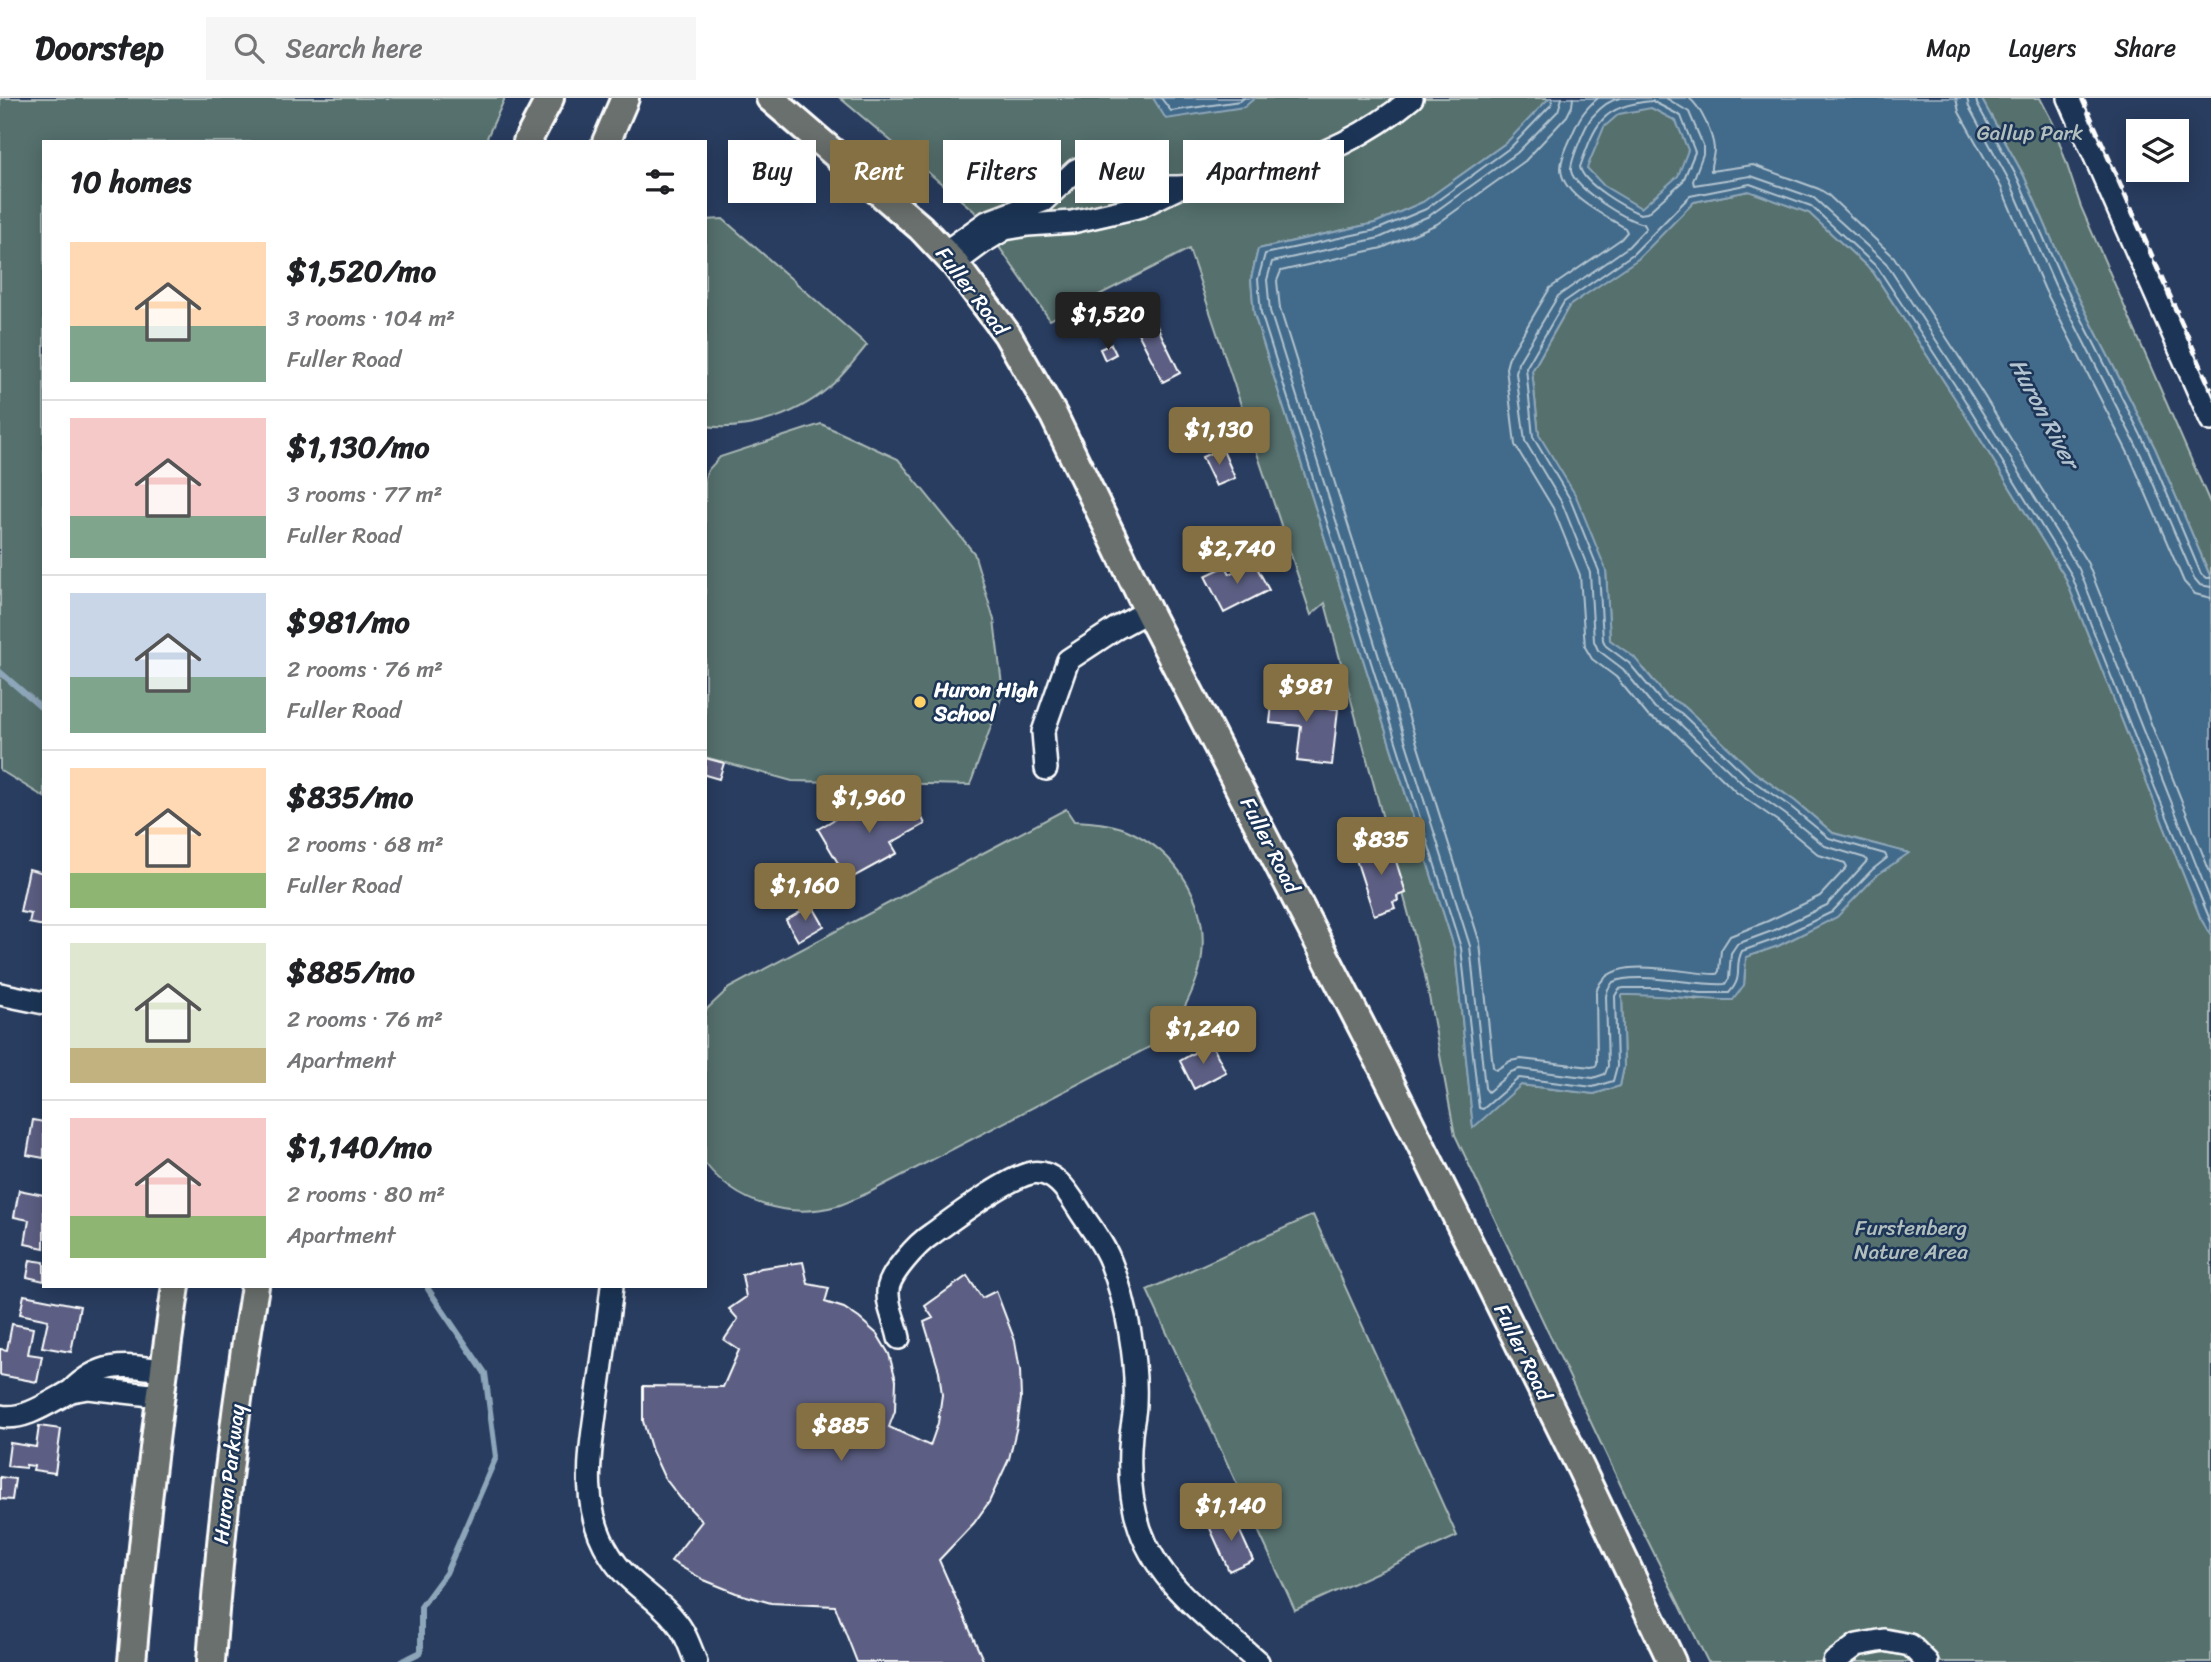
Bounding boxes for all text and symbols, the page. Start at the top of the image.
search box [206,17,696,80]
text: Doorstep [35,19,164,77]
text: Search here [286,25,423,71]
text: Map [1926,27,1971,69]
text: Layers [2009,27,2076,69]
text: Share [2114,27,2176,69]
icon: search [230,29,268,67]
park label: Gallup Park [1977,114,2083,152]
map controls [2126,119,2189,182]
button: layers [2126,119,2189,182]
chip: Buy [728,140,816,203]
chip: Rent [830,140,929,203]
chip: Filters [943,140,1061,203]
chip: New [1075,140,1169,203]
chip: Apartment [1183,140,1344,203]
text: 10 homes [70,155,191,209]
icon: filters [641,163,679,201]
street label: Fuller Road [925,238,1020,346]
text: $1,520/mo [287,244,436,298]
icon: home [126,270,210,354]
pin: $1,520 [1051,292,1165,352]
text: $1,520 [1071,294,1145,335]
text: 3 rooms · 104 m² [287,298,455,339]
text: Fuller Road [287,339,401,380]
water label: Huron River [1998,350,2092,480]
pin: $1,130 [1162,408,1276,467]
text: $1,130 [1185,409,1253,450]
text: $1,130/mo [287,420,430,474]
icon: home [126,446,210,530]
text: 3 rooms · 77 m² [287,474,443,515]
text: Fuller Road [287,515,401,556]
pin: $2,740 [1180,526,1294,586]
text: $2,740 [1199,528,1275,569]
text: $981/mo [287,595,410,649]
icon: home [126,621,210,705]
text: 2 rooms · 76 m² [287,649,443,690]
pin: $981 [1265,664,1347,724]
text: $981 [1279,666,1333,707]
place label: Huron High School [933,671,1038,733]
text: Fuller Road [287,690,401,731]
marker: Huron High School [912,694,928,710]
text: $835/mo [287,770,413,824]
pin: $1,960 [812,776,926,835]
text: $1,960 [832,777,906,818]
street label: Fuller Road [1229,790,1311,902]
icon: home [126,796,210,880]
pin: $835 [1340,818,1422,877]
text: $835 [1353,819,1409,860]
text: 2 rooms · 68 m² [287,824,444,865]
pin: $1,160 [748,864,862,923]
text: Fuller Road [287,865,401,906]
text: $1,160 [771,865,840,906]
text: $885/mo [287,945,415,999]
icon: home [126,971,210,1055]
text: 2 rooms · 76 m² [287,999,443,1040]
pin: $1,240 [1146,1006,1260,1066]
text: $1,240 [1166,1008,1240,1049]
text: Apartment [287,1040,396,1081]
text: $1,140/mo [287,1120,432,1174]
icon: home [126,1146,210,1230]
text: 2 rooms · 80 m² [287,1174,445,1215]
park label: Furstenberg Nature Area [1854,1209,1968,1271]
text: Apartment [287,1215,396,1256]
street label: Fuller Road [1483,1297,1564,1409]
street label: Huron Parkway [202,1402,256,1546]
pin: $885 [800,1404,882,1463]
text: $885 [812,1405,870,1446]
pin: $1,140 [1174,1484,1288,1543]
text: $1,140 [1196,1485,1266,1526]

